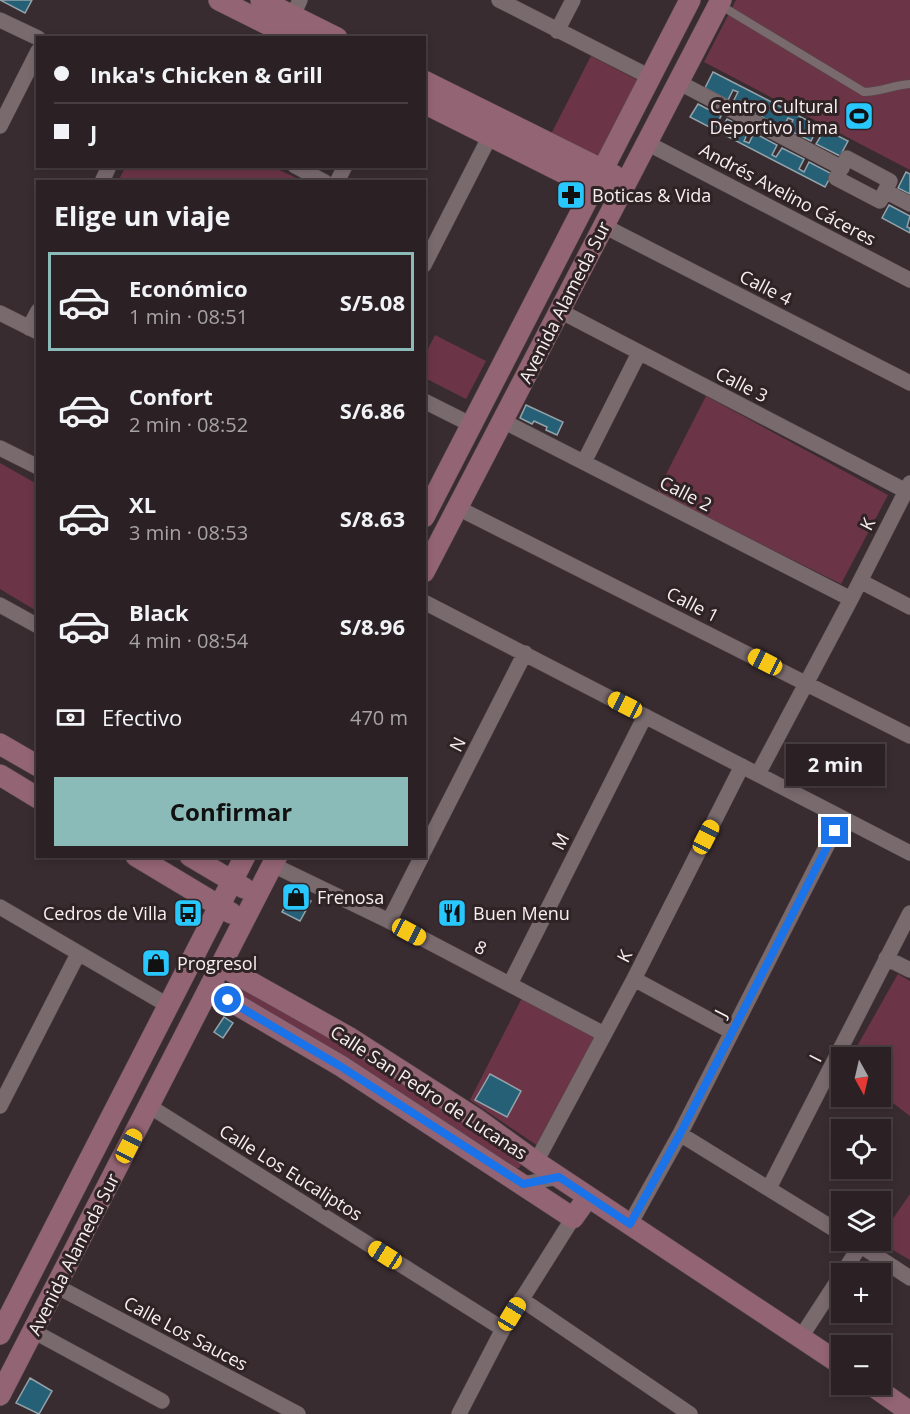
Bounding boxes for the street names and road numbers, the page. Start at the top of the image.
street label: Andrés Avelino Cáceres [696,137,880,251]
street label: Avenida Alameda Sur [513,217,615,387]
street label: Calle 4 [736,264,796,310]
street label: Calle 3 [712,361,772,407]
street label: Calle 2 [656,470,716,516]
street label: K [854,513,881,534]
street label: Calle 1 [663,581,723,627]
street label: N [443,733,471,755]
street label: M [546,828,574,854]
street label: 8 [471,934,491,960]
street label: K [611,945,638,966]
street label: J [707,1005,732,1022]
street label: Calle San Pedro de Lucanas [326,1019,532,1165]
street label: I [803,1050,827,1066]
street label: Calle Los Eucaliptos [215,1118,367,1226]
street label: Avenida Alameda Sur [22,1169,124,1339]
street label: Calle Los Sauces [120,1290,252,1376]

